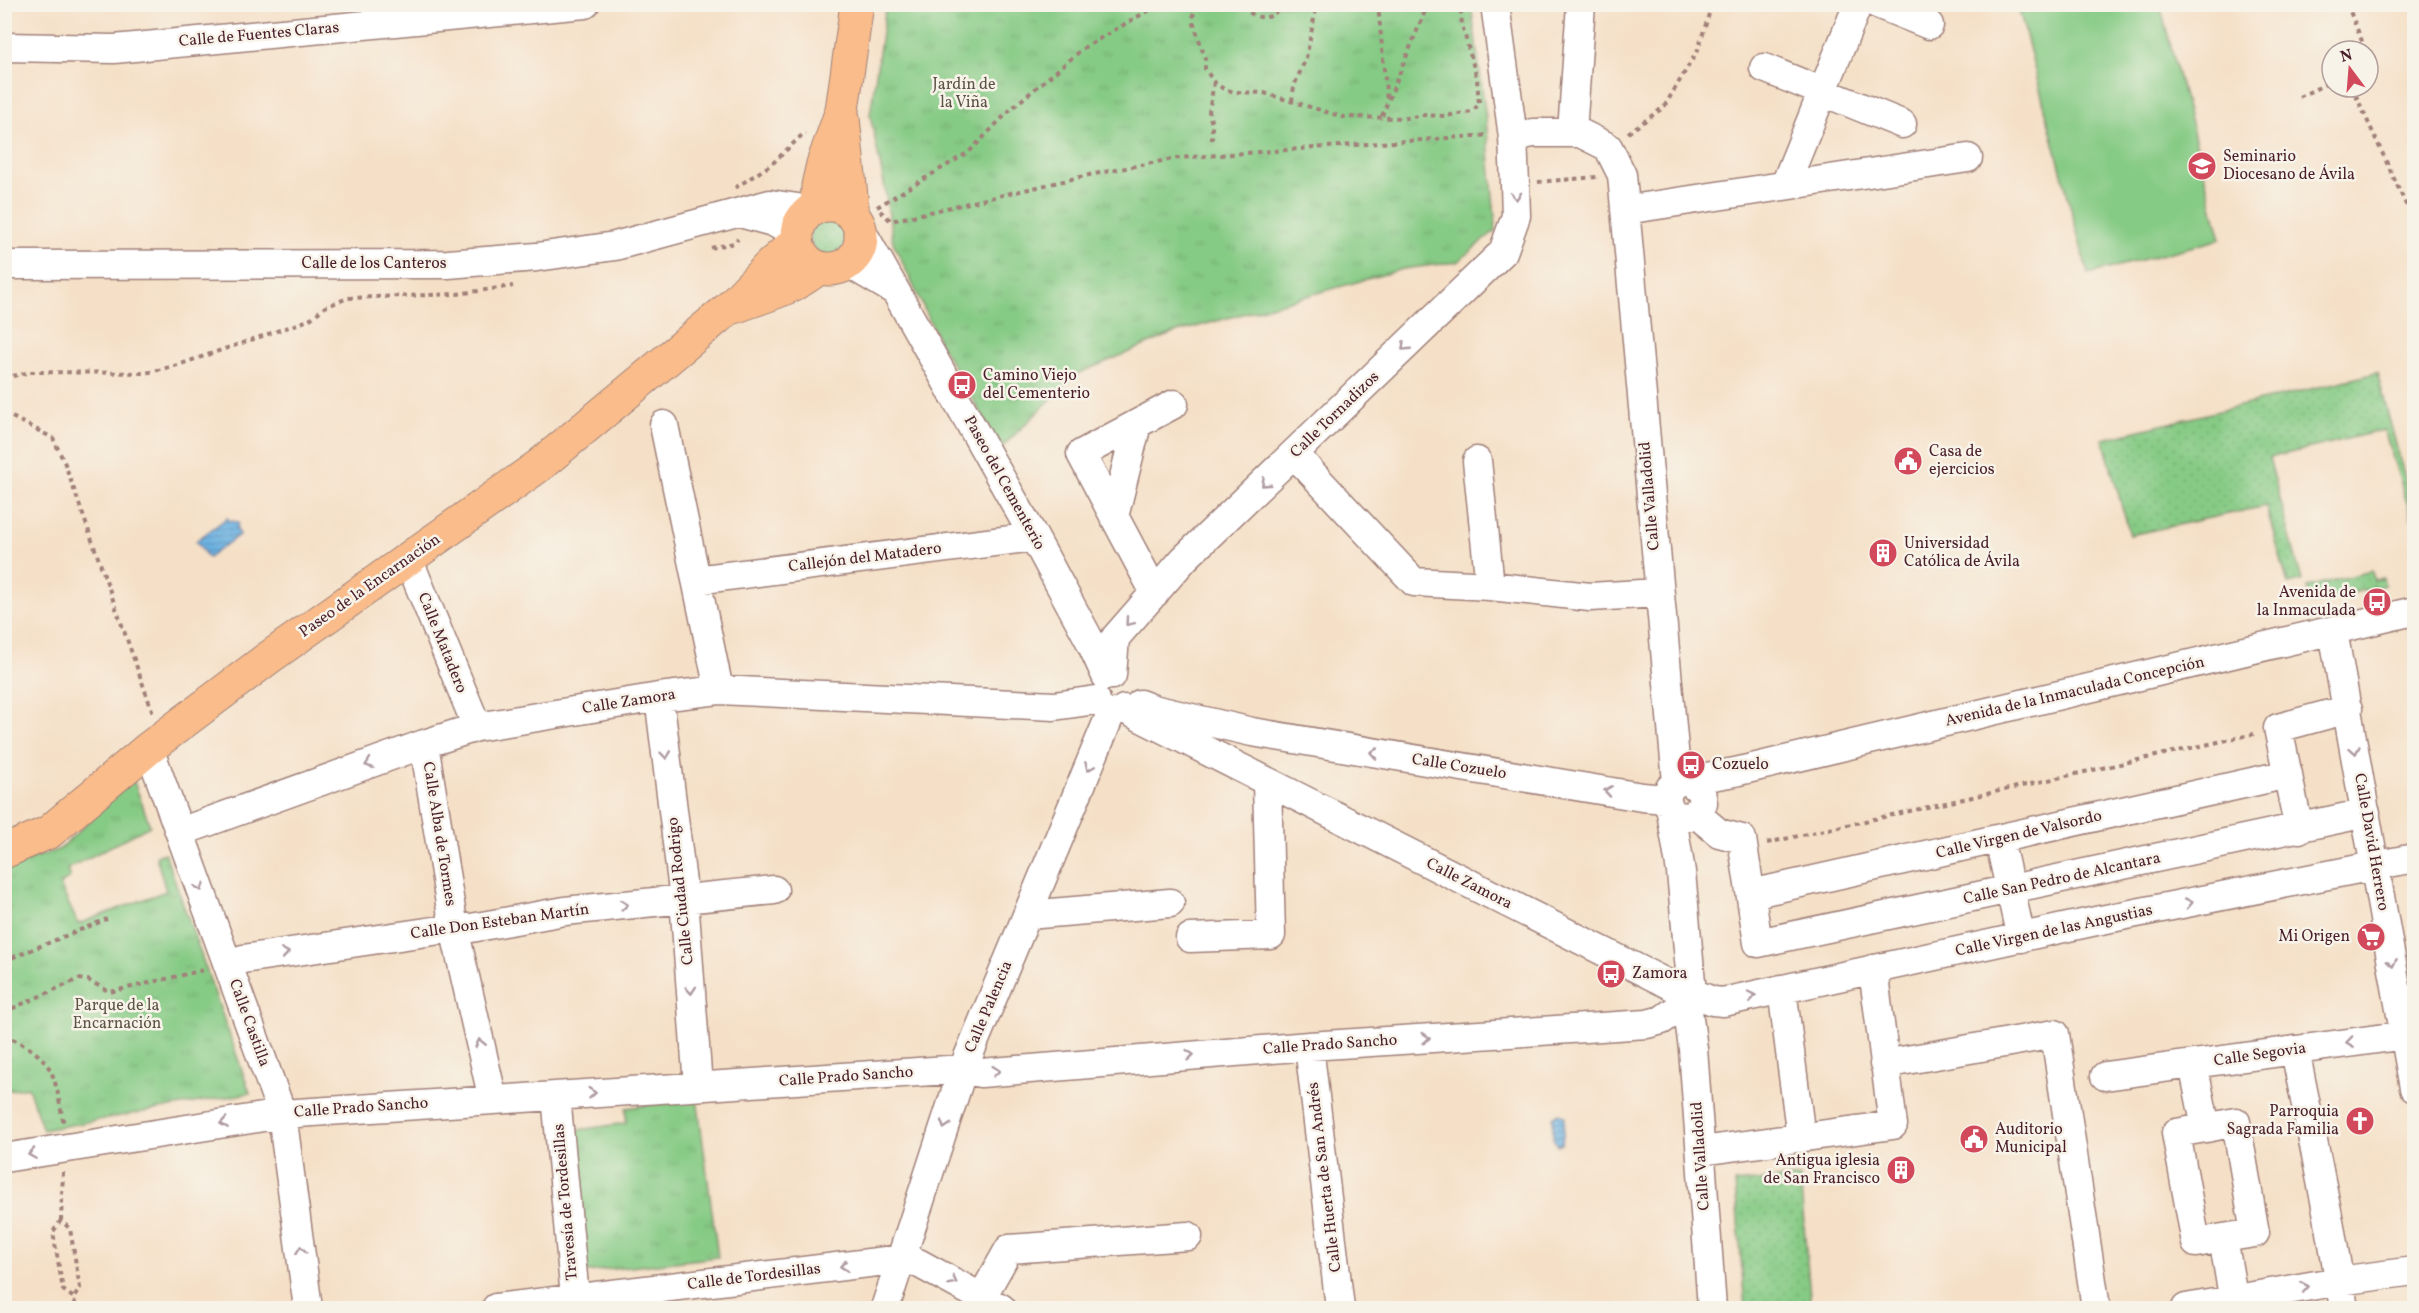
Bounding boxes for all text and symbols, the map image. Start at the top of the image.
street label: Calle de Fuentes Claras [178,17,340,53]
north arrow [2320,39,2380,99]
text: N [2338,44,2355,69]
park label: Jardín de la Viña [932,74,996,114]
place label: Seminario Diocesano de Ávila [2223,146,2355,186]
school or university icon: Seminario Diocesano de Ávila [2186,150,2218,182]
one-way arrow [1509,191,1522,200]
street label: Calle de los Canteros [302,253,447,275]
one-way arrow [1402,340,1412,351]
place label: Camino Viejo del Cementerio [983,365,1090,405]
street label: Calle Tornadizos [1285,367,1385,463]
bus stop icon: Camino Viejo del Cementerio [946,369,978,401]
street label: Paseo del Cementerio [958,412,1050,554]
street label: Calle Valladolid [1634,441,1666,551]
place label: Casa de ejercicios [1929,441,1995,481]
public building icon: Casa de ejercicios [1892,445,1924,477]
one-way arrow [1261,475,1272,486]
street label: Paseo de la Encarnación [295,529,445,643]
place label: Universidad Católica de Ávila [1904,533,2020,573]
building icon: Universidad Católica de Ávila [1867,537,1899,569]
street label: Callejón del Matadero [787,538,943,578]
place label: Avenida de la Inmaculada [2257,582,2356,622]
bus stop icon: Avenida de la Inmaculada [2361,586,2393,618]
street label: Calle Matadero [412,589,472,697]
one-way arrow [1125,615,1136,626]
street label: Avenida de la Inmaculada Concepción [1943,651,2207,733]
street label: Calle Zamora [581,684,677,720]
one-way arrow [2348,745,2361,755]
one-way arrow [1369,747,1379,759]
street label: Calle Cozuelo [1410,749,1508,785]
bus stop icon: Cozuelo [1675,749,1707,781]
one-way arrow [659,750,672,759]
place label: Cozuelo [1712,754,1769,776]
one-way arrow [364,756,375,769]
street label: Calle Alba de Tormes [417,760,461,908]
one-way arrow [1084,760,1096,771]
street label: Calle David Herrero [2348,772,2394,912]
one-way arrow [1603,786,1612,798]
street label: Calle Virgen de Valsordo [1934,805,2104,865]
street label: Calle Ciudad Rodrigo [662,816,700,966]
street label: Calle San Pedro de Alcantara [1961,847,2163,911]
street label: Calle Zamora [1422,853,1516,915]
one-way arrow [193,881,205,892]
one-way arrow [2184,897,2194,910]
street label: Calle Don Esteban Martín [409,899,591,945]
one-way arrow [619,899,628,912]
street label: Calle Virgen de las Angustias [1953,899,2155,963]
supermarket icon: Mi Origen [2355,921,2387,953]
place label: Mi Origen [2279,926,2350,948]
one-way arrow [281,947,290,959]
street label: Calle Palencia [960,958,1018,1056]
bus stop icon: Zamora [1595,958,1627,990]
one-way arrow [2386,958,2398,968]
place label: Zamora [1632,963,1687,985]
street label: Calle Castilla [223,976,275,1070]
one-way arrow [684,986,697,995]
one-way arrow [1747,990,1757,1003]
park label: Parque de la Encarnación [73,995,161,1035]
street label: Calle Prado Sancho [1262,1029,1398,1061]
one-way arrow [1422,1032,1431,1045]
one-way arrow [2346,1036,2355,1048]
one-way arrow [474,1038,487,1048]
street label: Calle Segovia [2212,1038,2308,1072]
one-way arrow [1186,1049,1195,1062]
street label: Calle Prado Sancho [778,1061,914,1093]
one-way arrow [991,1065,1000,1078]
street label: Calle Huerta de San Andrés [1302,1081,1348,1273]
one-way arrow [587,1087,596,1100]
street label: Calle Prado Sancho [293,1092,429,1124]
street label: Calle Valladolid [1686,1101,1716,1211]
place label: Parroquia Sagrada Familia [2226,1101,2339,1141]
church icon: Parroquia Sagrada Familia [2344,1105,2376,1137]
one-way arrow [220,1116,230,1129]
one-way arrow [940,1119,953,1130]
place label: Auditorio Municipal [1995,1119,2067,1159]
street label: Travesía de Tordesillas [548,1123,584,1281]
public building icon: Auditorio Municipal [1958,1123,1990,1155]
one-way arrow [27,1147,37,1160]
place label: Antigua iglesia de San Francisco [1763,1150,1880,1190]
building icon: Antigua iglesia de San Francisco [1885,1154,1917,1186]
one-way arrow [295,1246,308,1255]
street label: Calle de Tordesillas [686,1258,822,1296]
one-way arrow [839,1260,849,1272]
one-way arrow [946,1274,957,1285]
one-way arrow [2300,1281,2310,1294]

